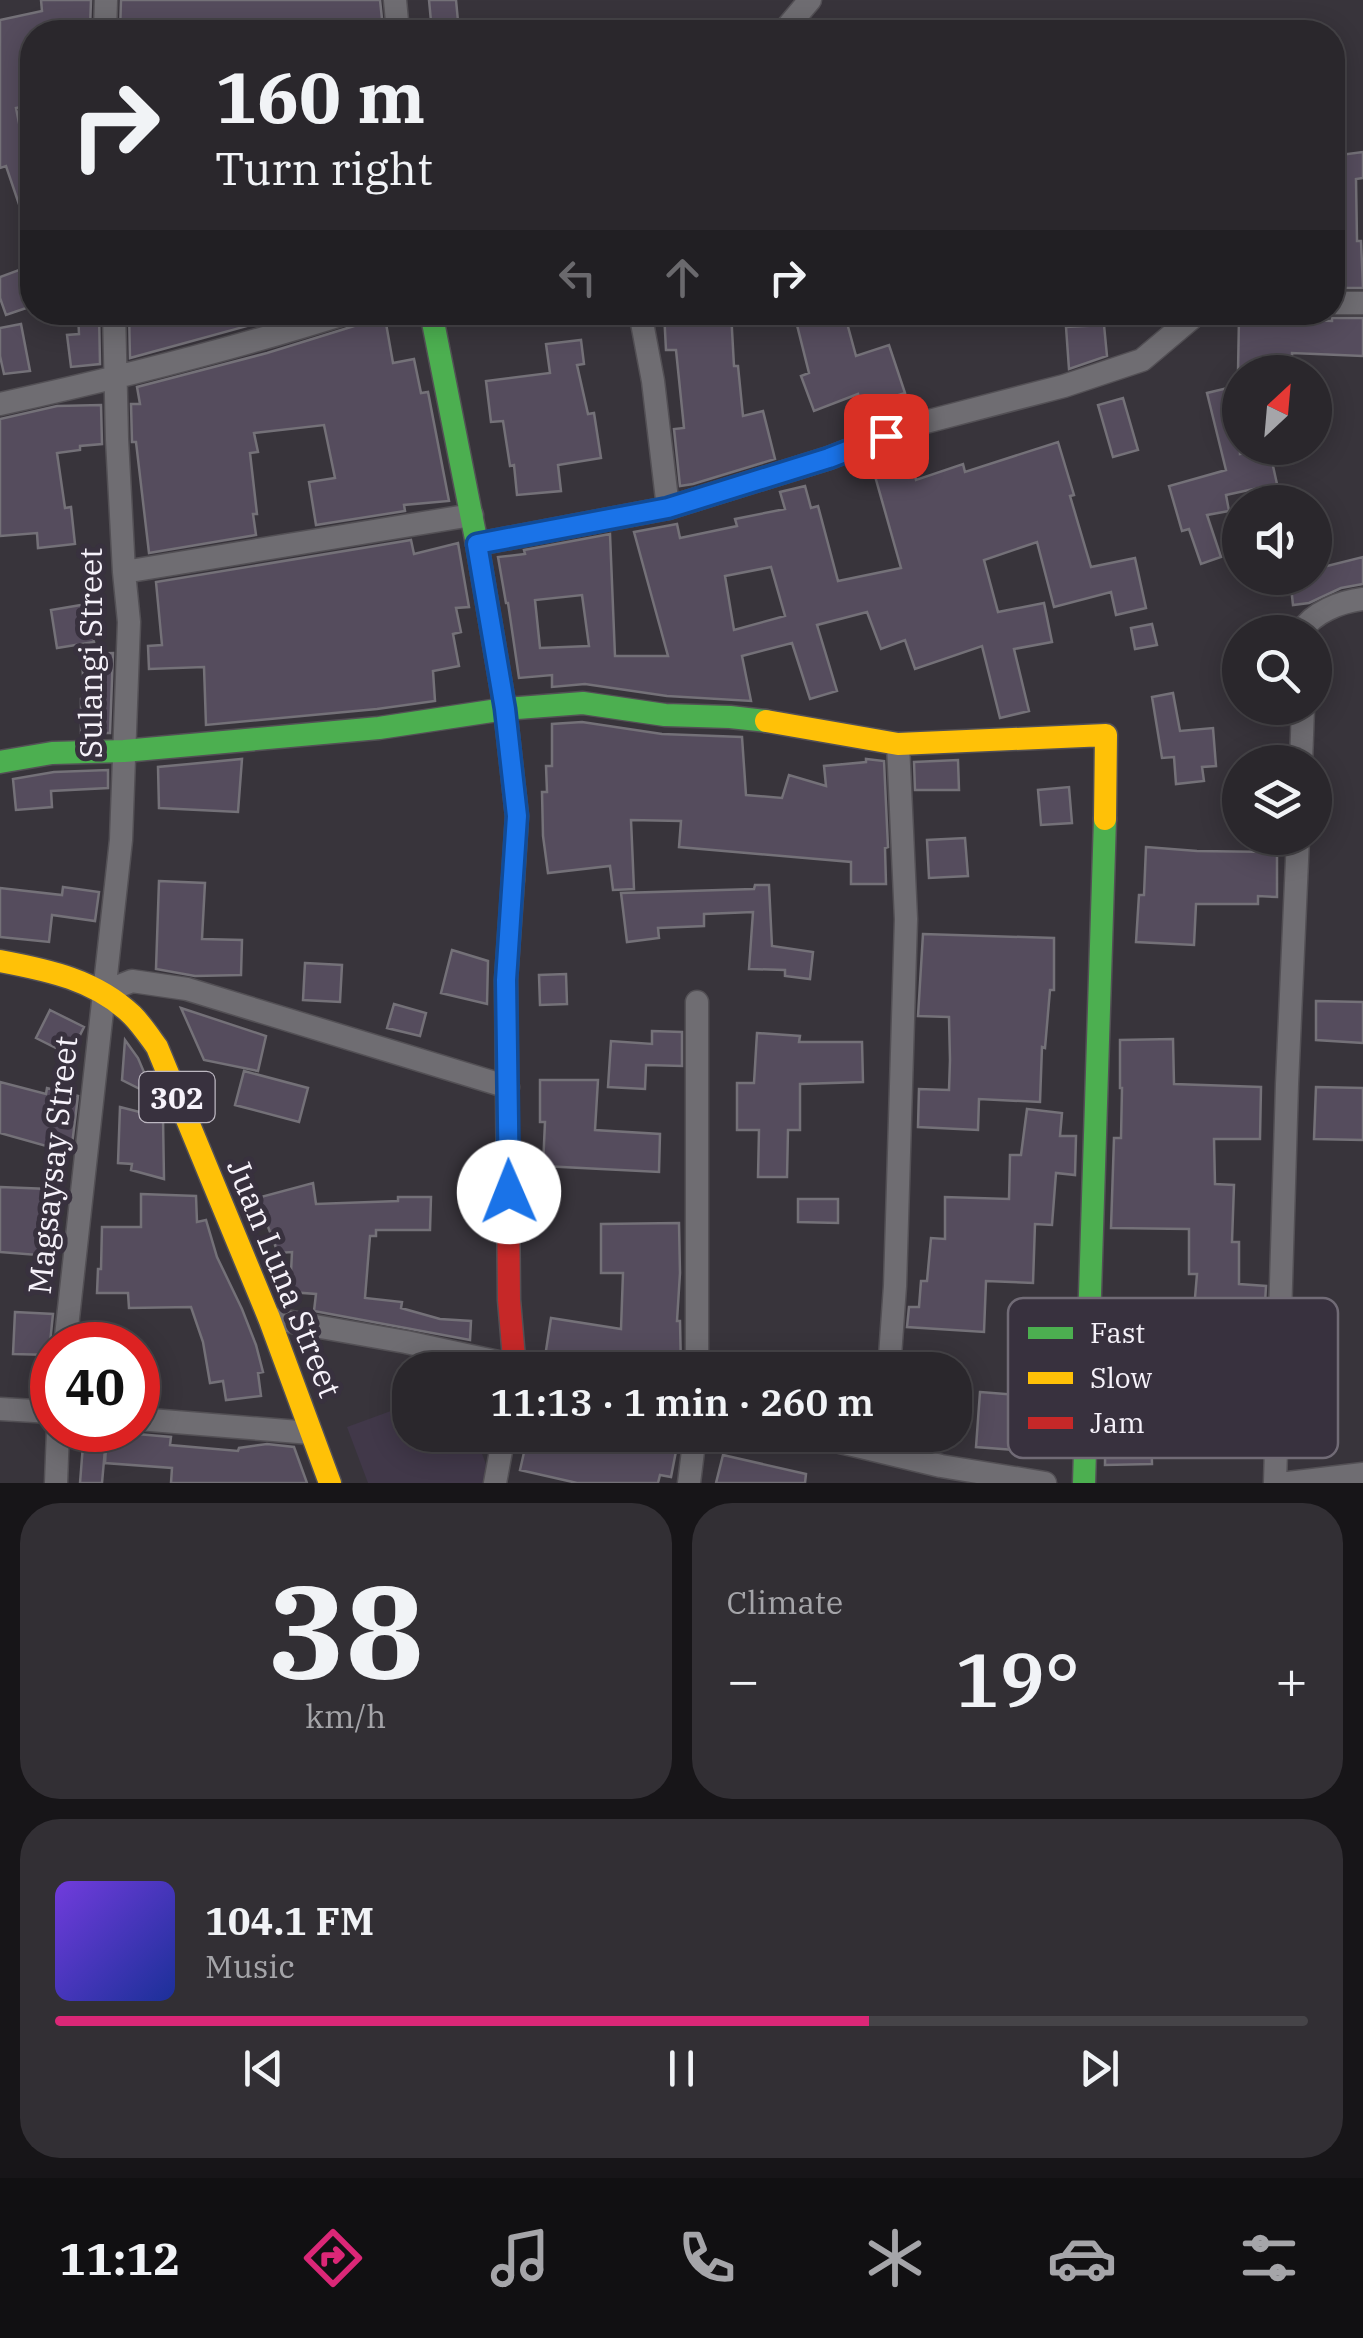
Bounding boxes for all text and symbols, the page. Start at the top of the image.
text: 160 m [215,51,425,142]
icon: right [50,60,180,190]
text: Turn right [215,139,433,197]
icon: left [550,250,605,305]
icon: ahead [655,250,710,305]
icon: right [760,250,815,305]
north arrow [1222,355,1332,465]
map controls [1222,355,1332,855]
pin [844,394,929,479]
icon: arrive [859,409,914,464]
button: sound [1222,485,1332,595]
street label: Sulangi Street [69,548,111,758]
button: search [1222,615,1332,725]
button: layers [1222,745,1332,855]
street label: Magsaysay Street [18,1034,86,1296]
road number: 302 [140,1072,214,1122]
position arrow [457,1140,561,1244]
street label: Juan Luna Street [218,1153,352,1403]
legend [1008,1298,1338,1458]
text: Fast [1090,1314,1145,1351]
speed limit sign: 40 [30,1322,160,1452]
text: Slow [1090,1359,1152,1396]
text: 11:13 · 1 min · 260 m [490,1377,874,1426]
text: Jam [1090,1404,1145,1441]
text: 38 [268,1545,424,1714]
text: Climate [727,1581,843,1623]
text: 19° [955,1630,1080,1728]
text: − [727,1644,760,1715]
text: + [1275,1644,1308,1715]
text: km/h [305,1695,386,1737]
text: 104.1 FM [205,1896,374,1945]
text: Music [205,1945,295,1987]
icon: previous [236,2041,291,2096]
icon: pause [654,2041,709,2096]
icon: next [1072,2041,1127,2096]
icon: directions [298,2223,368,2293]
icon: music [485,2223,555,2293]
icon: phone [672,2223,742,2293]
icon: climate [860,2223,930,2293]
icon: car [1047,2223,1117,2293]
icon: filters [1234,2223,1304,2293]
text: 11:12 [59,2229,180,2287]

